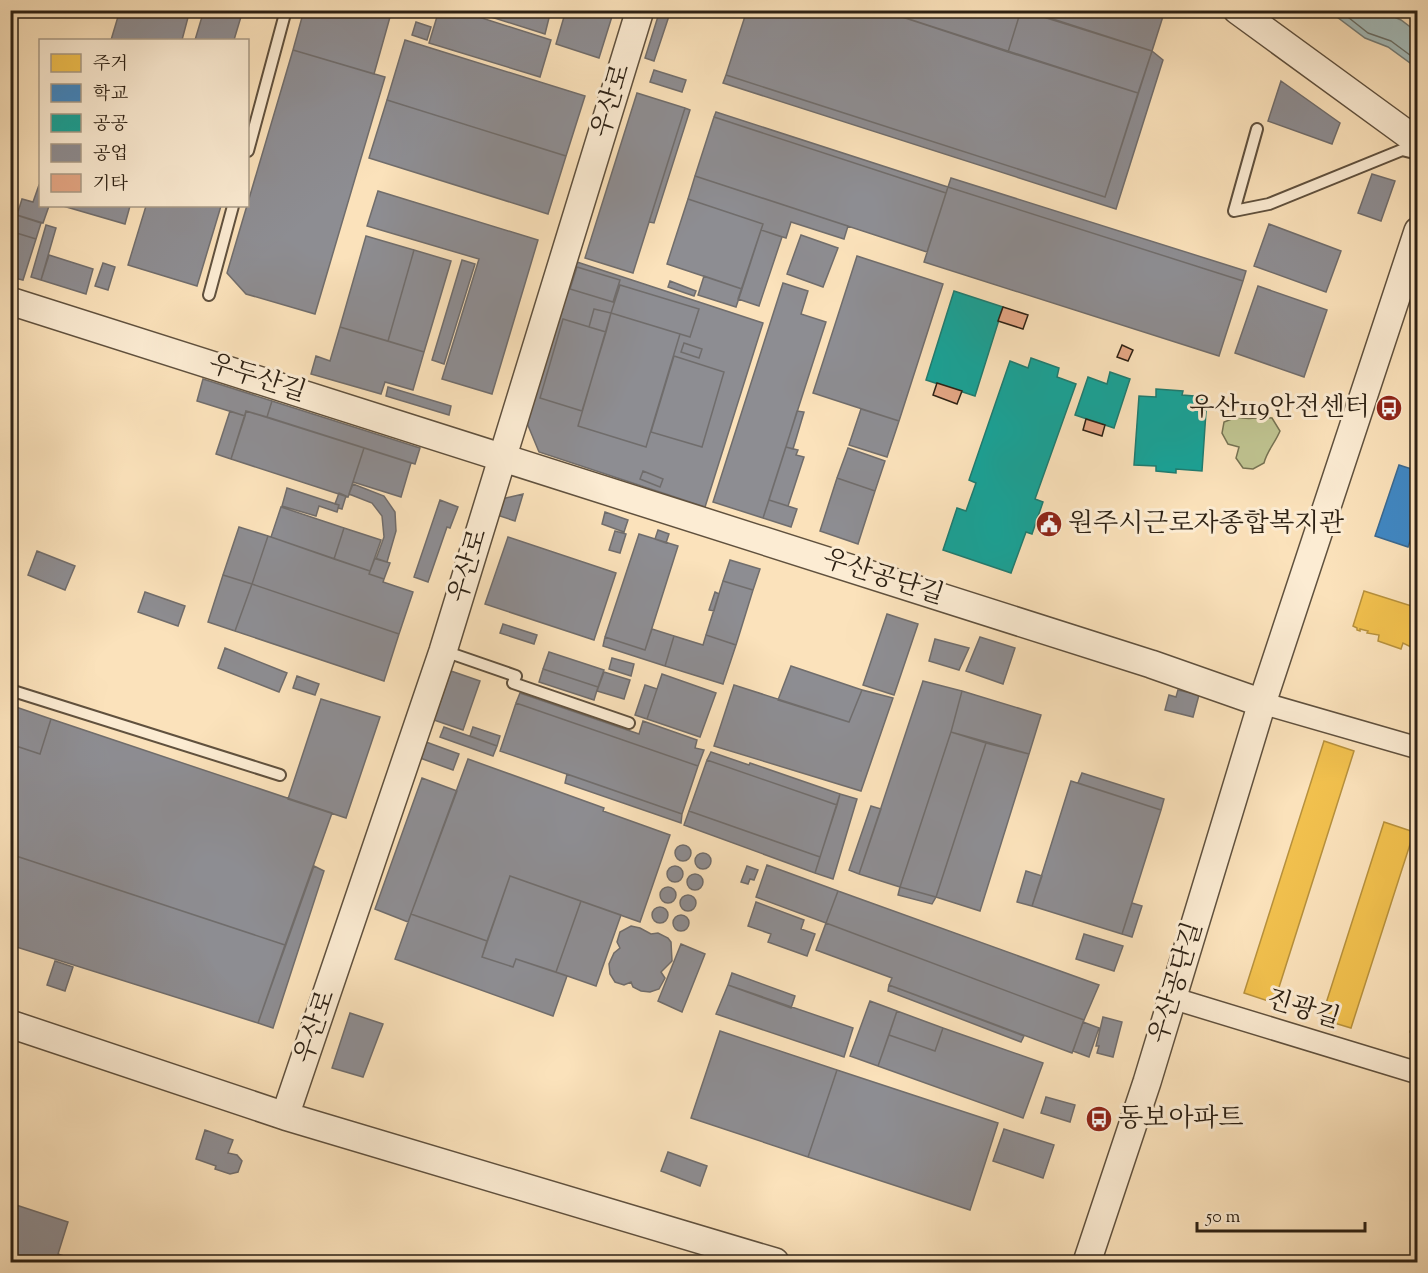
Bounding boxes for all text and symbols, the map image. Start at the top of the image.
legend [39,39,249,207]
text: 주거 [93,52,128,78]
street label: 우산로 [583,60,641,142]
text: 학교 [93,82,128,108]
text: 공공 [93,112,128,138]
text: 공업 [93,142,128,168]
text: 기타 [93,172,128,198]
street label: 우두산길 [204,346,310,412]
place label: 우산119안전센터 [1189,390,1370,427]
bus stop icon: 우산119안전센터 [1374,393,1404,423]
place label: 원주시근로자종합복지관 [1068,506,1344,543]
public building icon: 원주시근로자종합복지관 [1034,509,1064,539]
street label: 우산로 [440,525,498,607]
street label: 우산공단길 [818,541,948,615]
street label: 우산공단길 [1141,918,1213,1048]
street label: 진광길 [1262,981,1344,1039]
street label: 우산로 [286,985,346,1069]
place label: 동보아파트 [1118,1101,1244,1138]
bus stop icon: 동보아파트 [1084,1104,1114,1134]
scale bar [1197,1195,1365,1233]
text: 50 m [1205,1205,1241,1231]

